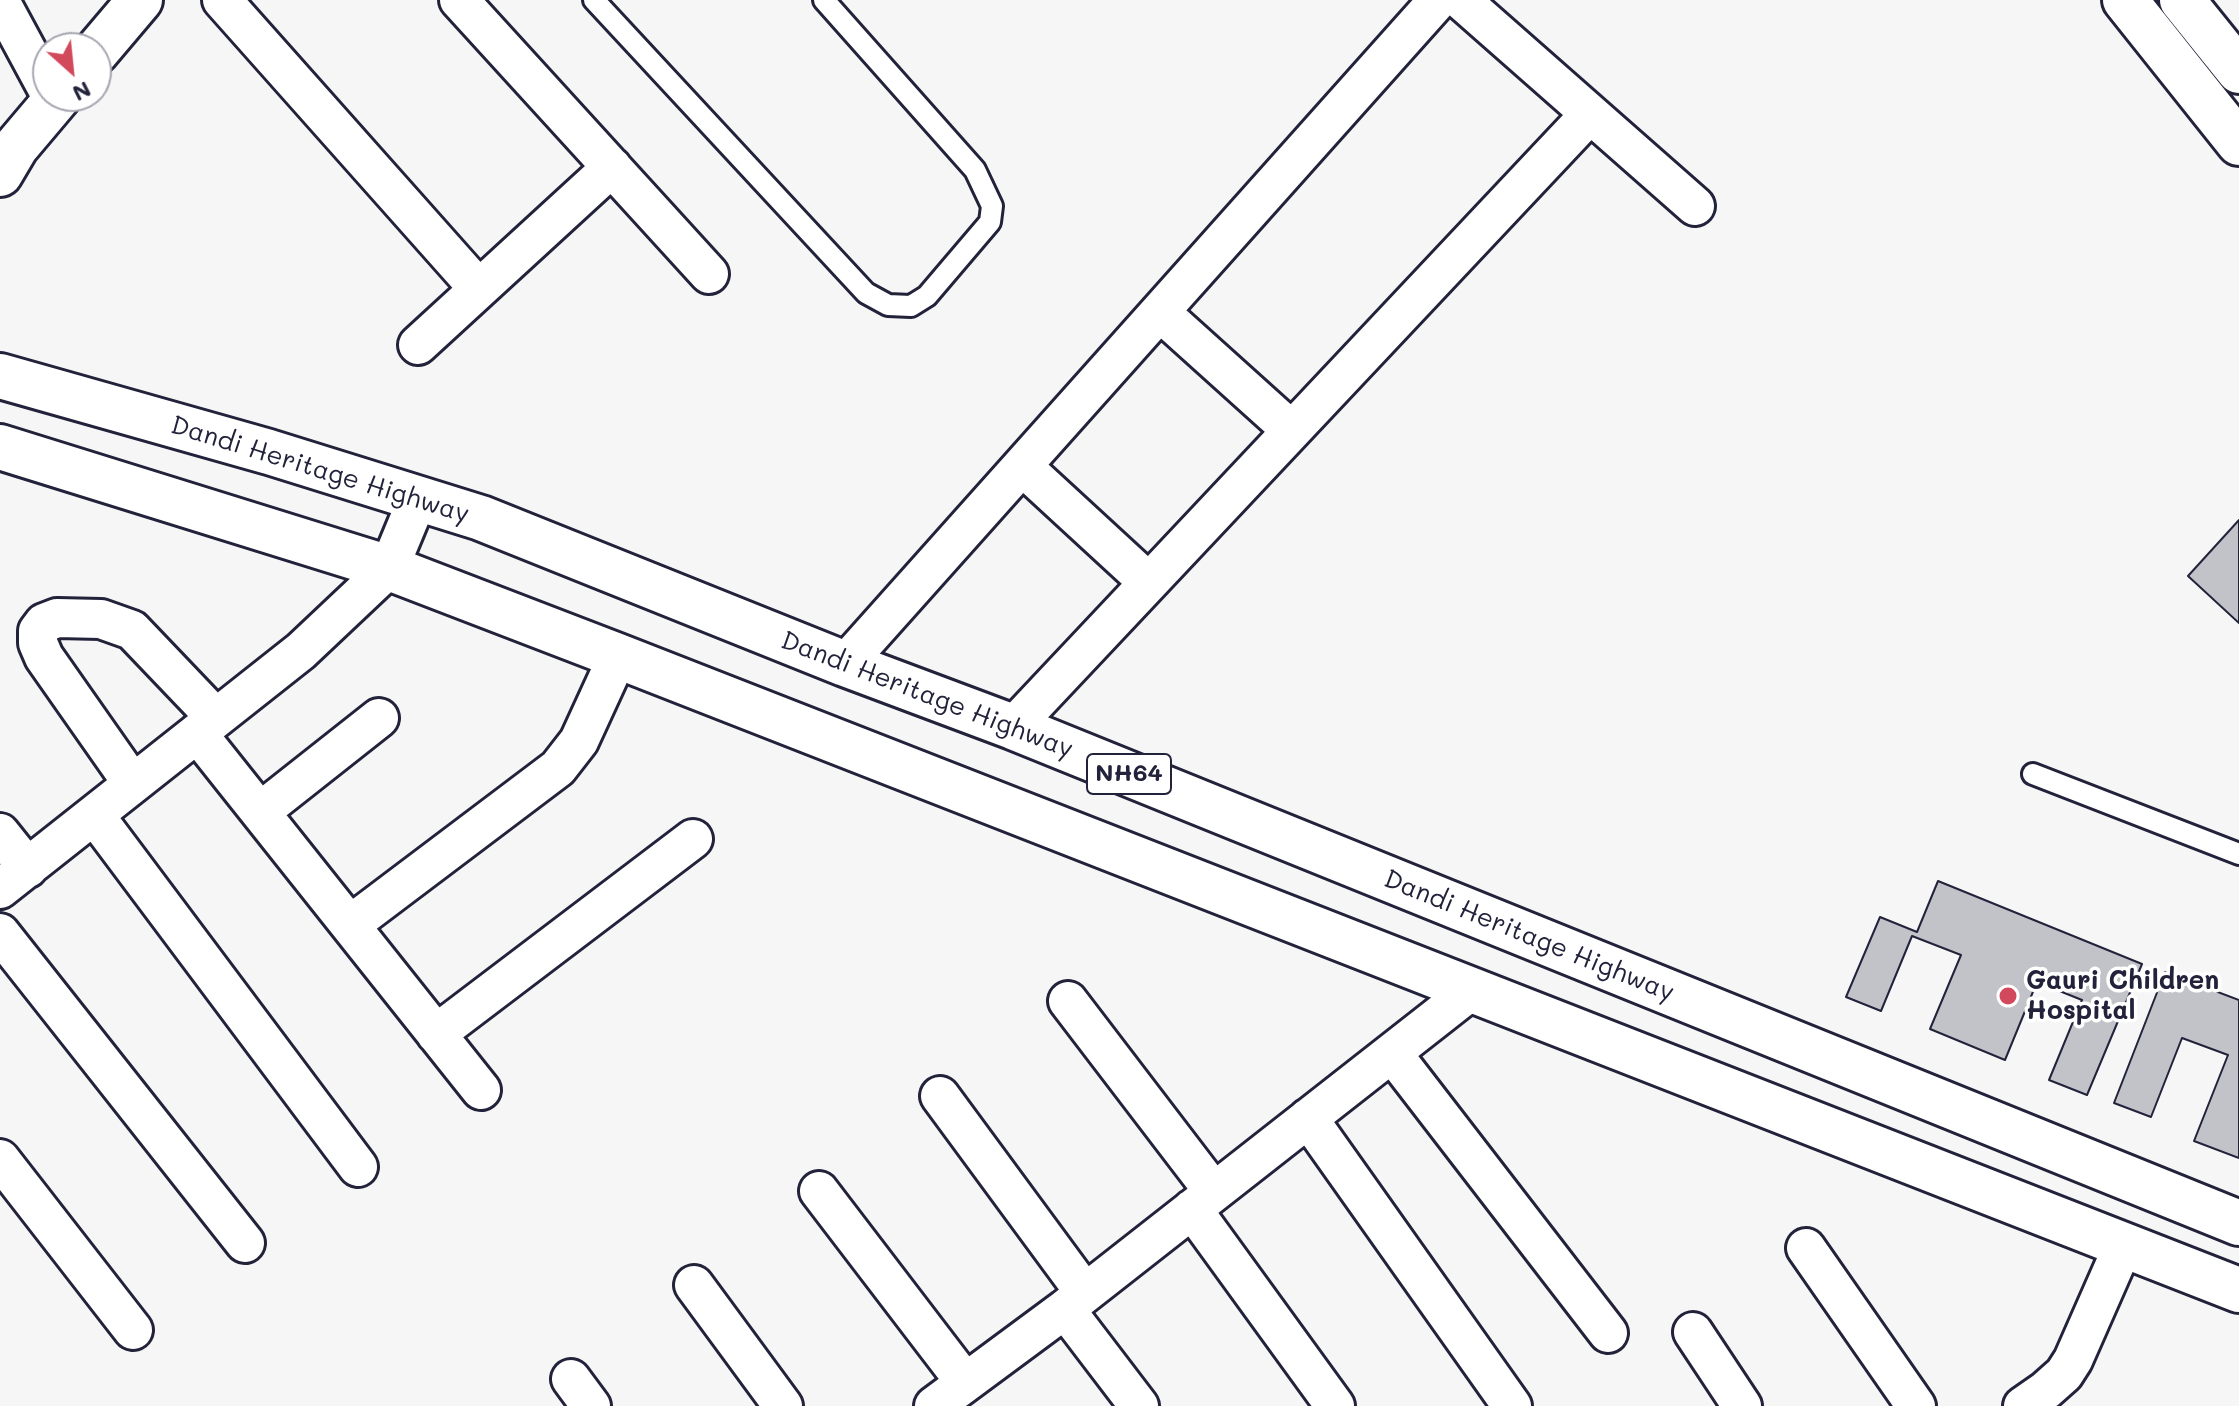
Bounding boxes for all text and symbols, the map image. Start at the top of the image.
north arrow [32,32,112,112]
text: N [68,75,96,109]
street label: Dandi Heritage Highway [167,410,473,530]
street label: Dandi Heritage Highway [777,625,1077,765]
road number: NH64 [1087,754,1171,794]
street label: Dandi Heritage Highway [1379,863,1679,1009]
place label: Gauri Children Hospital [2026,965,2219,1026]
marker: Gauri Children Hospital [1997,985,2019,1007]

